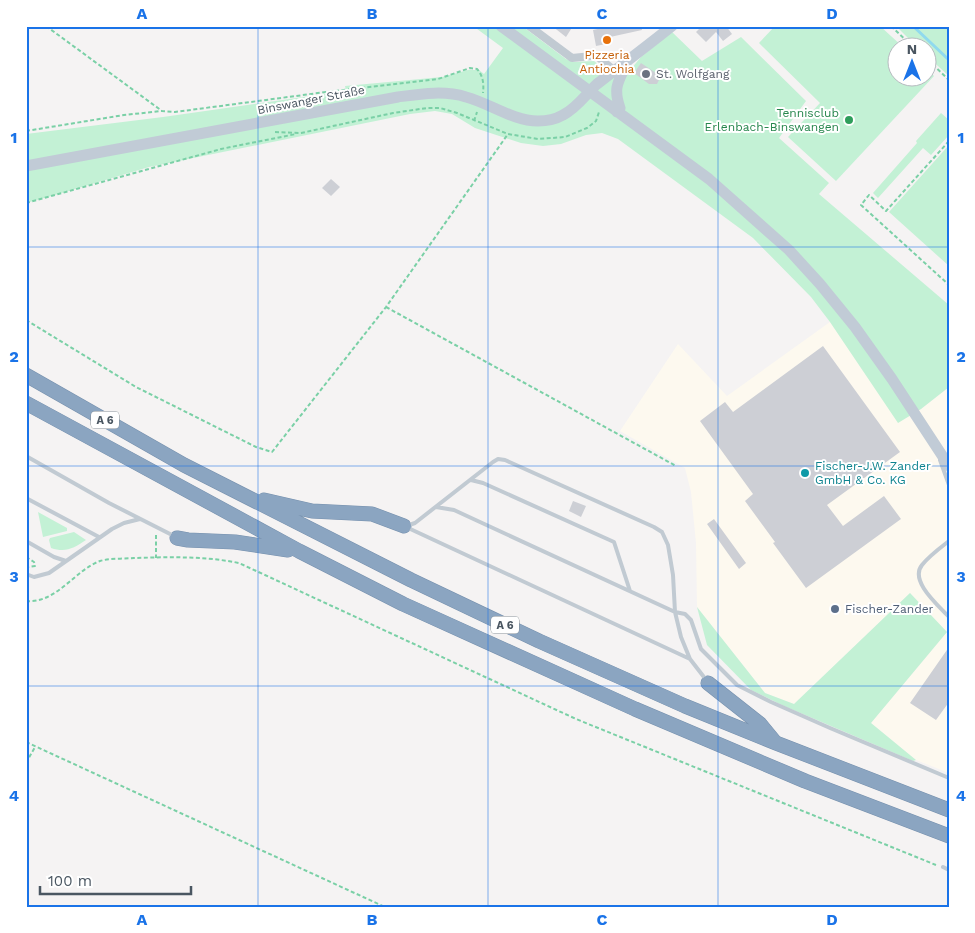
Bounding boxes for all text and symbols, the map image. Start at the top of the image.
text: A [137,4,148,23]
text: B [367,4,378,23]
text: C [597,4,608,23]
text: D [826,4,838,23]
marker: Pizzeria Antiochia [601,34,613,46]
north arrow [888,38,938,88]
text: N [907,41,917,57]
place label: Pizzeria Antiochia [580,48,635,76]
place label: St. Wolfgang [656,67,730,81]
marker: St. Wolfgang [640,68,652,80]
street label: Binswanger Straße [256,83,366,117]
place label: Tennisclub Erlenbach-Binswangen [705,106,839,134]
marker: Tennisclub Erlenbach-Binswangen [843,114,855,126]
text: 1 [11,128,17,147]
text: 1 [958,128,964,147]
text: 2 [9,347,19,366]
text: 2 [956,347,966,366]
road number: A 6 [91,412,119,428]
place label: Fischer-J.W. Zander GmbH & Co. KG [815,459,931,487]
marker: Fischer-J.W. Zander GmbH & Co. KG [799,467,811,479]
text: 3 [9,567,19,586]
text: 3 [956,567,966,586]
place label: Fischer-Zander [845,602,934,616]
marker: Fischer-Zander [829,603,841,615]
road number: A 6 [491,616,519,634]
text: 4 [9,786,19,805]
text: 4 [956,786,966,805]
scale bar [40,863,191,895]
text: 100 m [48,872,92,890]
text: A [137,910,148,929]
text: B [367,910,378,929]
text: C [597,910,608,929]
text: D [826,910,838,929]

